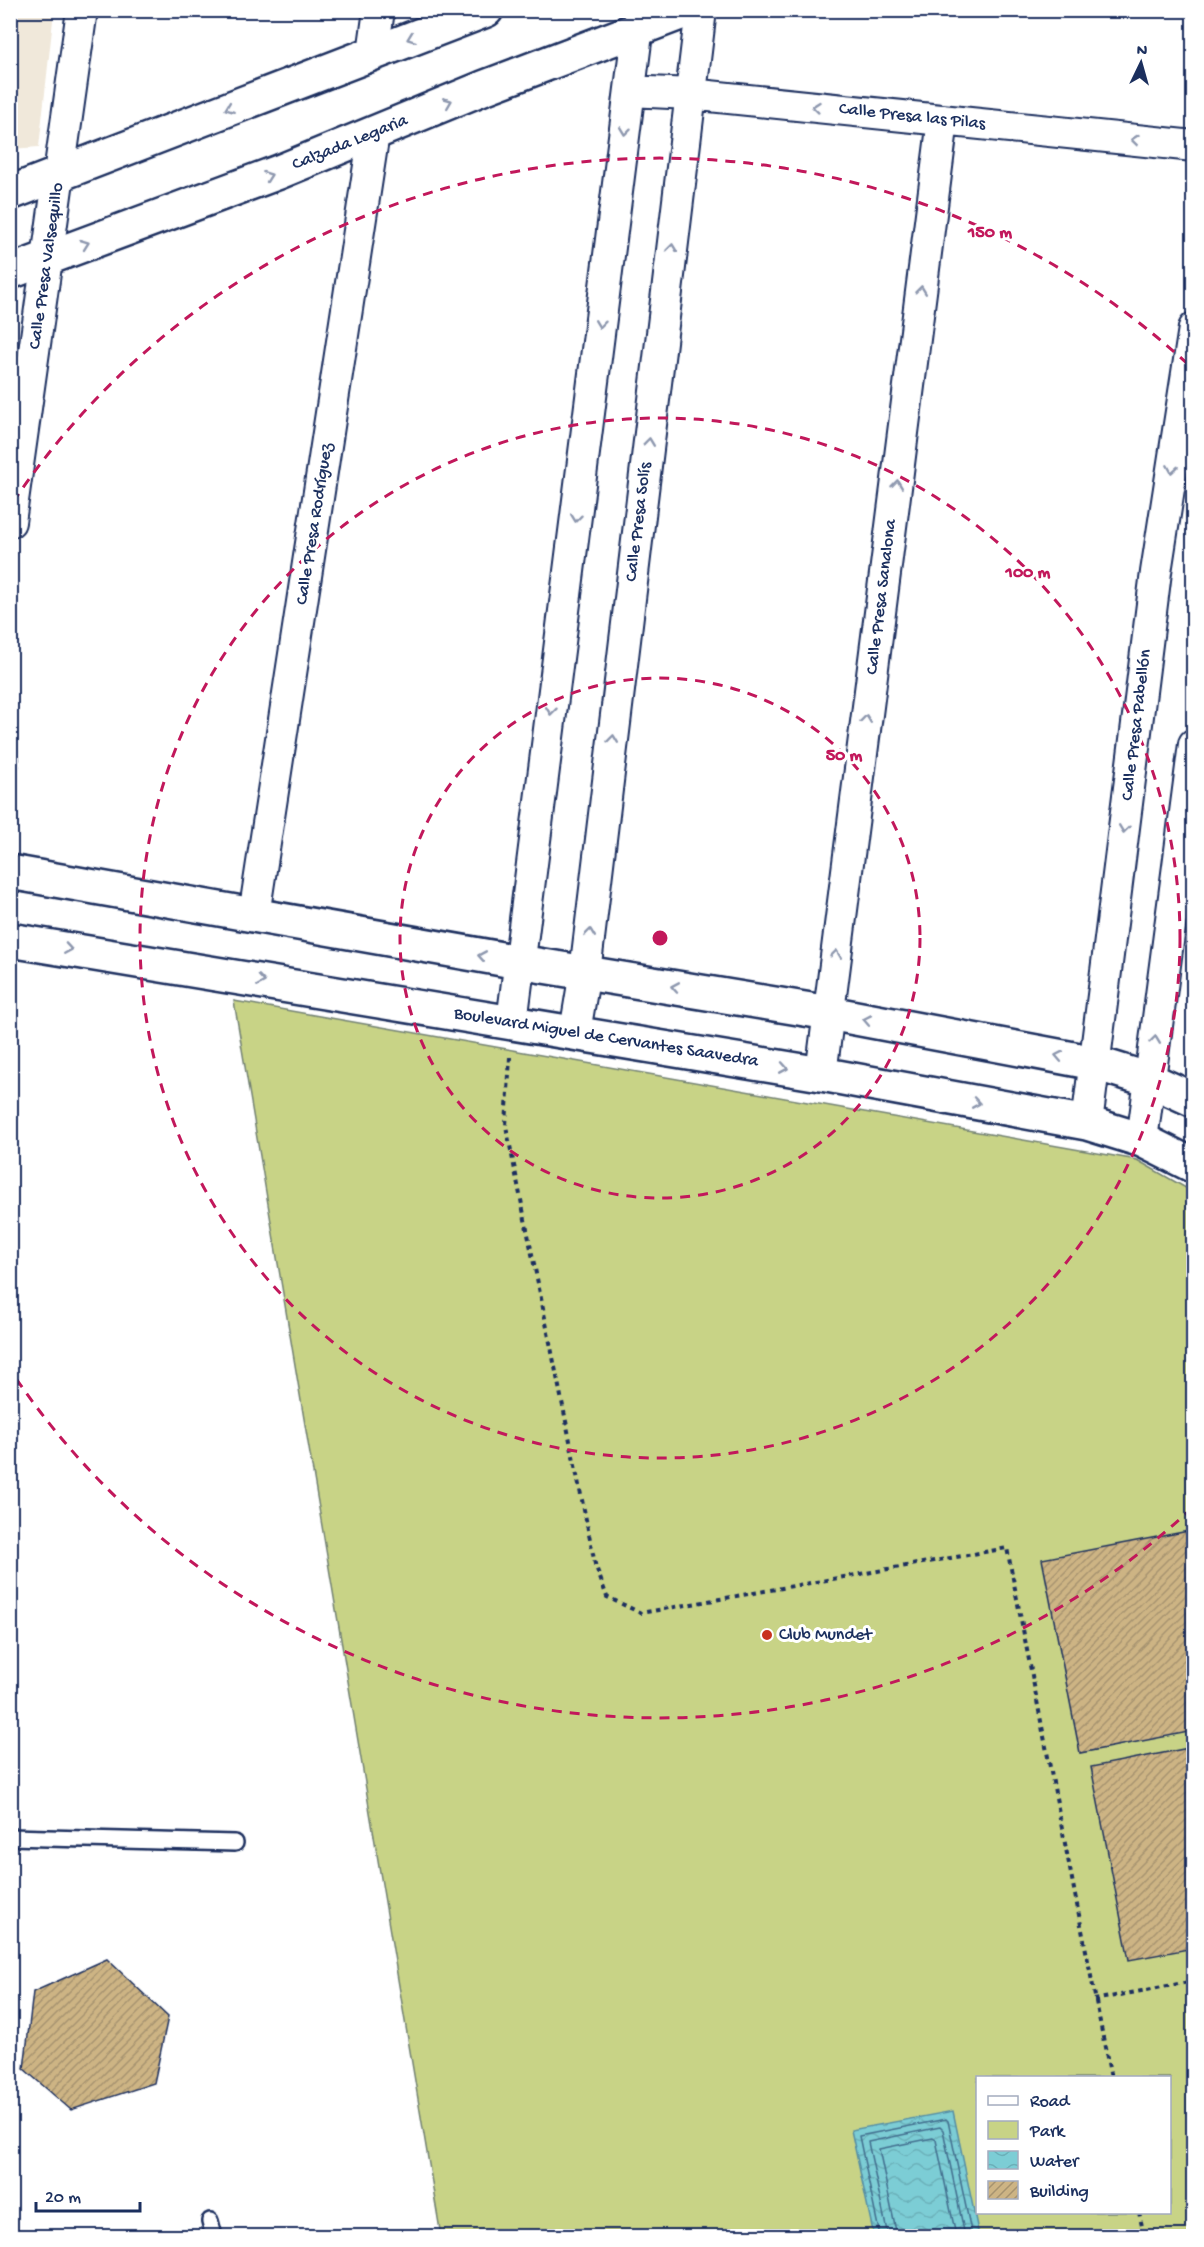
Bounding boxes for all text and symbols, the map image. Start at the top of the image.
one-way arrow [406,31,417,44]
north arrow [1111,33,1171,93]
text: N [1136,42,1149,62]
one-way arrow [442,97,453,109]
street label: Calle Presa las Pilas [838,99,988,135]
one-way arrow [224,101,235,114]
one-way arrow [811,101,821,114]
street label: Calzada Legaria [289,110,412,176]
one-way arrow [619,126,631,136]
one-way arrow [1131,134,1140,147]
one-way arrow [262,171,272,184]
street label: Calle Presa Valsequillo [25,181,69,351]
text: 150 m [967,223,1012,244]
one-way arrow [79,238,90,251]
one-way arrow [665,243,678,253]
one-way arrow [915,286,927,295]
one-way arrow [594,320,607,329]
one-way arrow [642,437,654,446]
street label: Calle Presa Rodríguez [292,441,338,606]
street label: Calle Presa Solís [621,460,657,583]
one-way arrow [1166,465,1178,474]
one-way arrow [890,479,902,488]
one-way arrow [570,513,582,523]
street label: Calle Presa Sanalona [862,517,902,676]
text: 100 m [1005,563,1051,584]
street label: Calle Presa Pabellón [1117,648,1157,802]
one-way arrow [546,707,558,716]
one-way arrow [860,714,872,723]
one-way arrow [606,735,619,744]
text: 50 m [826,746,863,767]
one-way arrow [1118,825,1131,834]
one-way arrow [583,928,595,938]
centre of rings [650,928,670,948]
one-way arrow [64,943,73,955]
one-way arrow [830,949,842,958]
one-way arrow [478,950,487,962]
one-way arrow [255,974,265,987]
one-way arrow [670,981,680,994]
street label: Boulevard Miguel de Cervantes Saavedra [451,1003,761,1073]
one-way arrow [862,1014,872,1027]
one-way arrow [1148,1036,1161,1045]
one-way arrow [1054,1050,1064,1063]
one-way arrow [779,1061,789,1074]
one-way arrow [971,1096,981,1109]
place label: Club Mundet [779,1625,873,1646]
marker: Club Mundet [760,1628,774,1642]
legend [976,2076,1171,2214]
text: Road [1030,2092,1071,2113]
text: Park [1029,2122,1066,2143]
text: Water [1030,2152,1080,2173]
scale bar [36,2175,140,2213]
text: Building [1029,2182,1089,2203]
text: 20 m [45,2188,81,2209]

